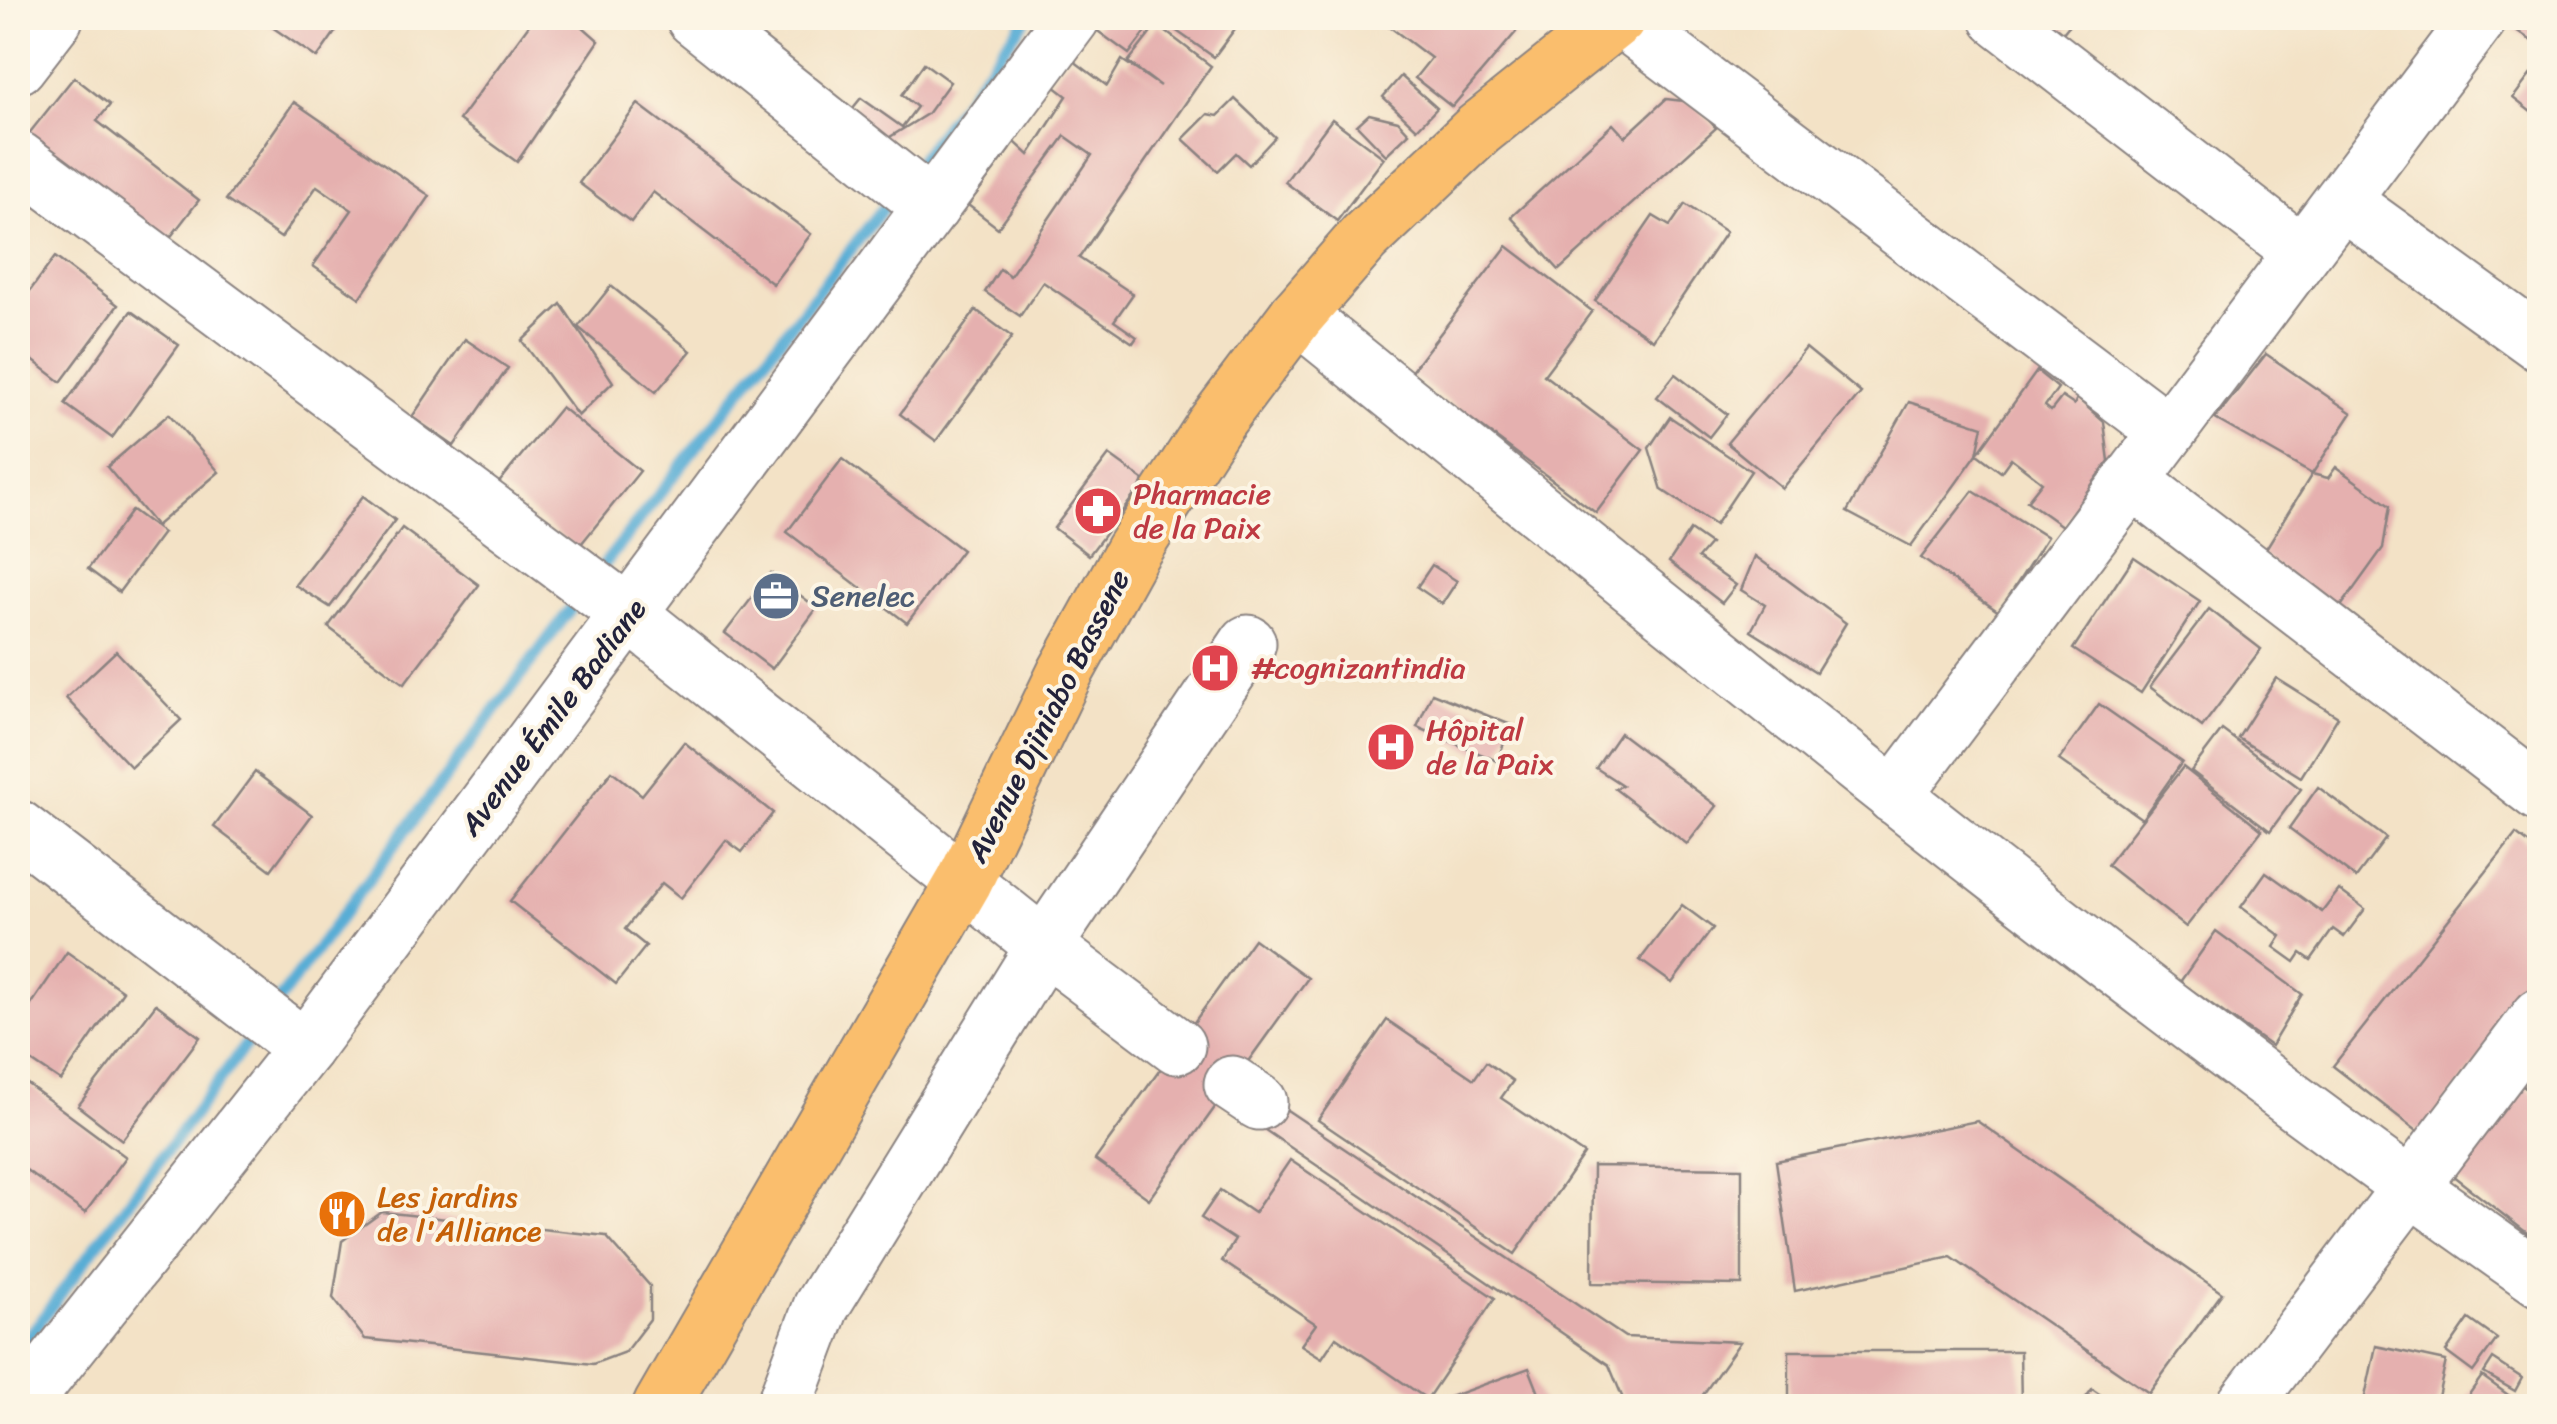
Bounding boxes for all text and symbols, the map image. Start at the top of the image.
place label: Pharmacie de la Paix [1133,467,1271,555]
pharmacy icon: Pharmacie de la Paix [1072,485,1124,537]
street label: Avenue Djiniabo Bassene [950,560,1145,873]
place label: Senelec [811,569,915,623]
office icon: Senelec [750,570,802,622]
street label: Avenue Émile Badiane [444,586,661,849]
place label: #cognizantindia [1250,641,1466,695]
hospital icon: #cognizantindia [1189,642,1241,694]
place label: Hôpital de la Paix [1426,703,1554,791]
hospital icon: Hôpital de la Paix [1365,721,1417,773]
place label: Les jardins de l'Alliance [377,1170,542,1258]
restaurant icon: Les jardins de l'Alliance [316,1188,368,1240]

